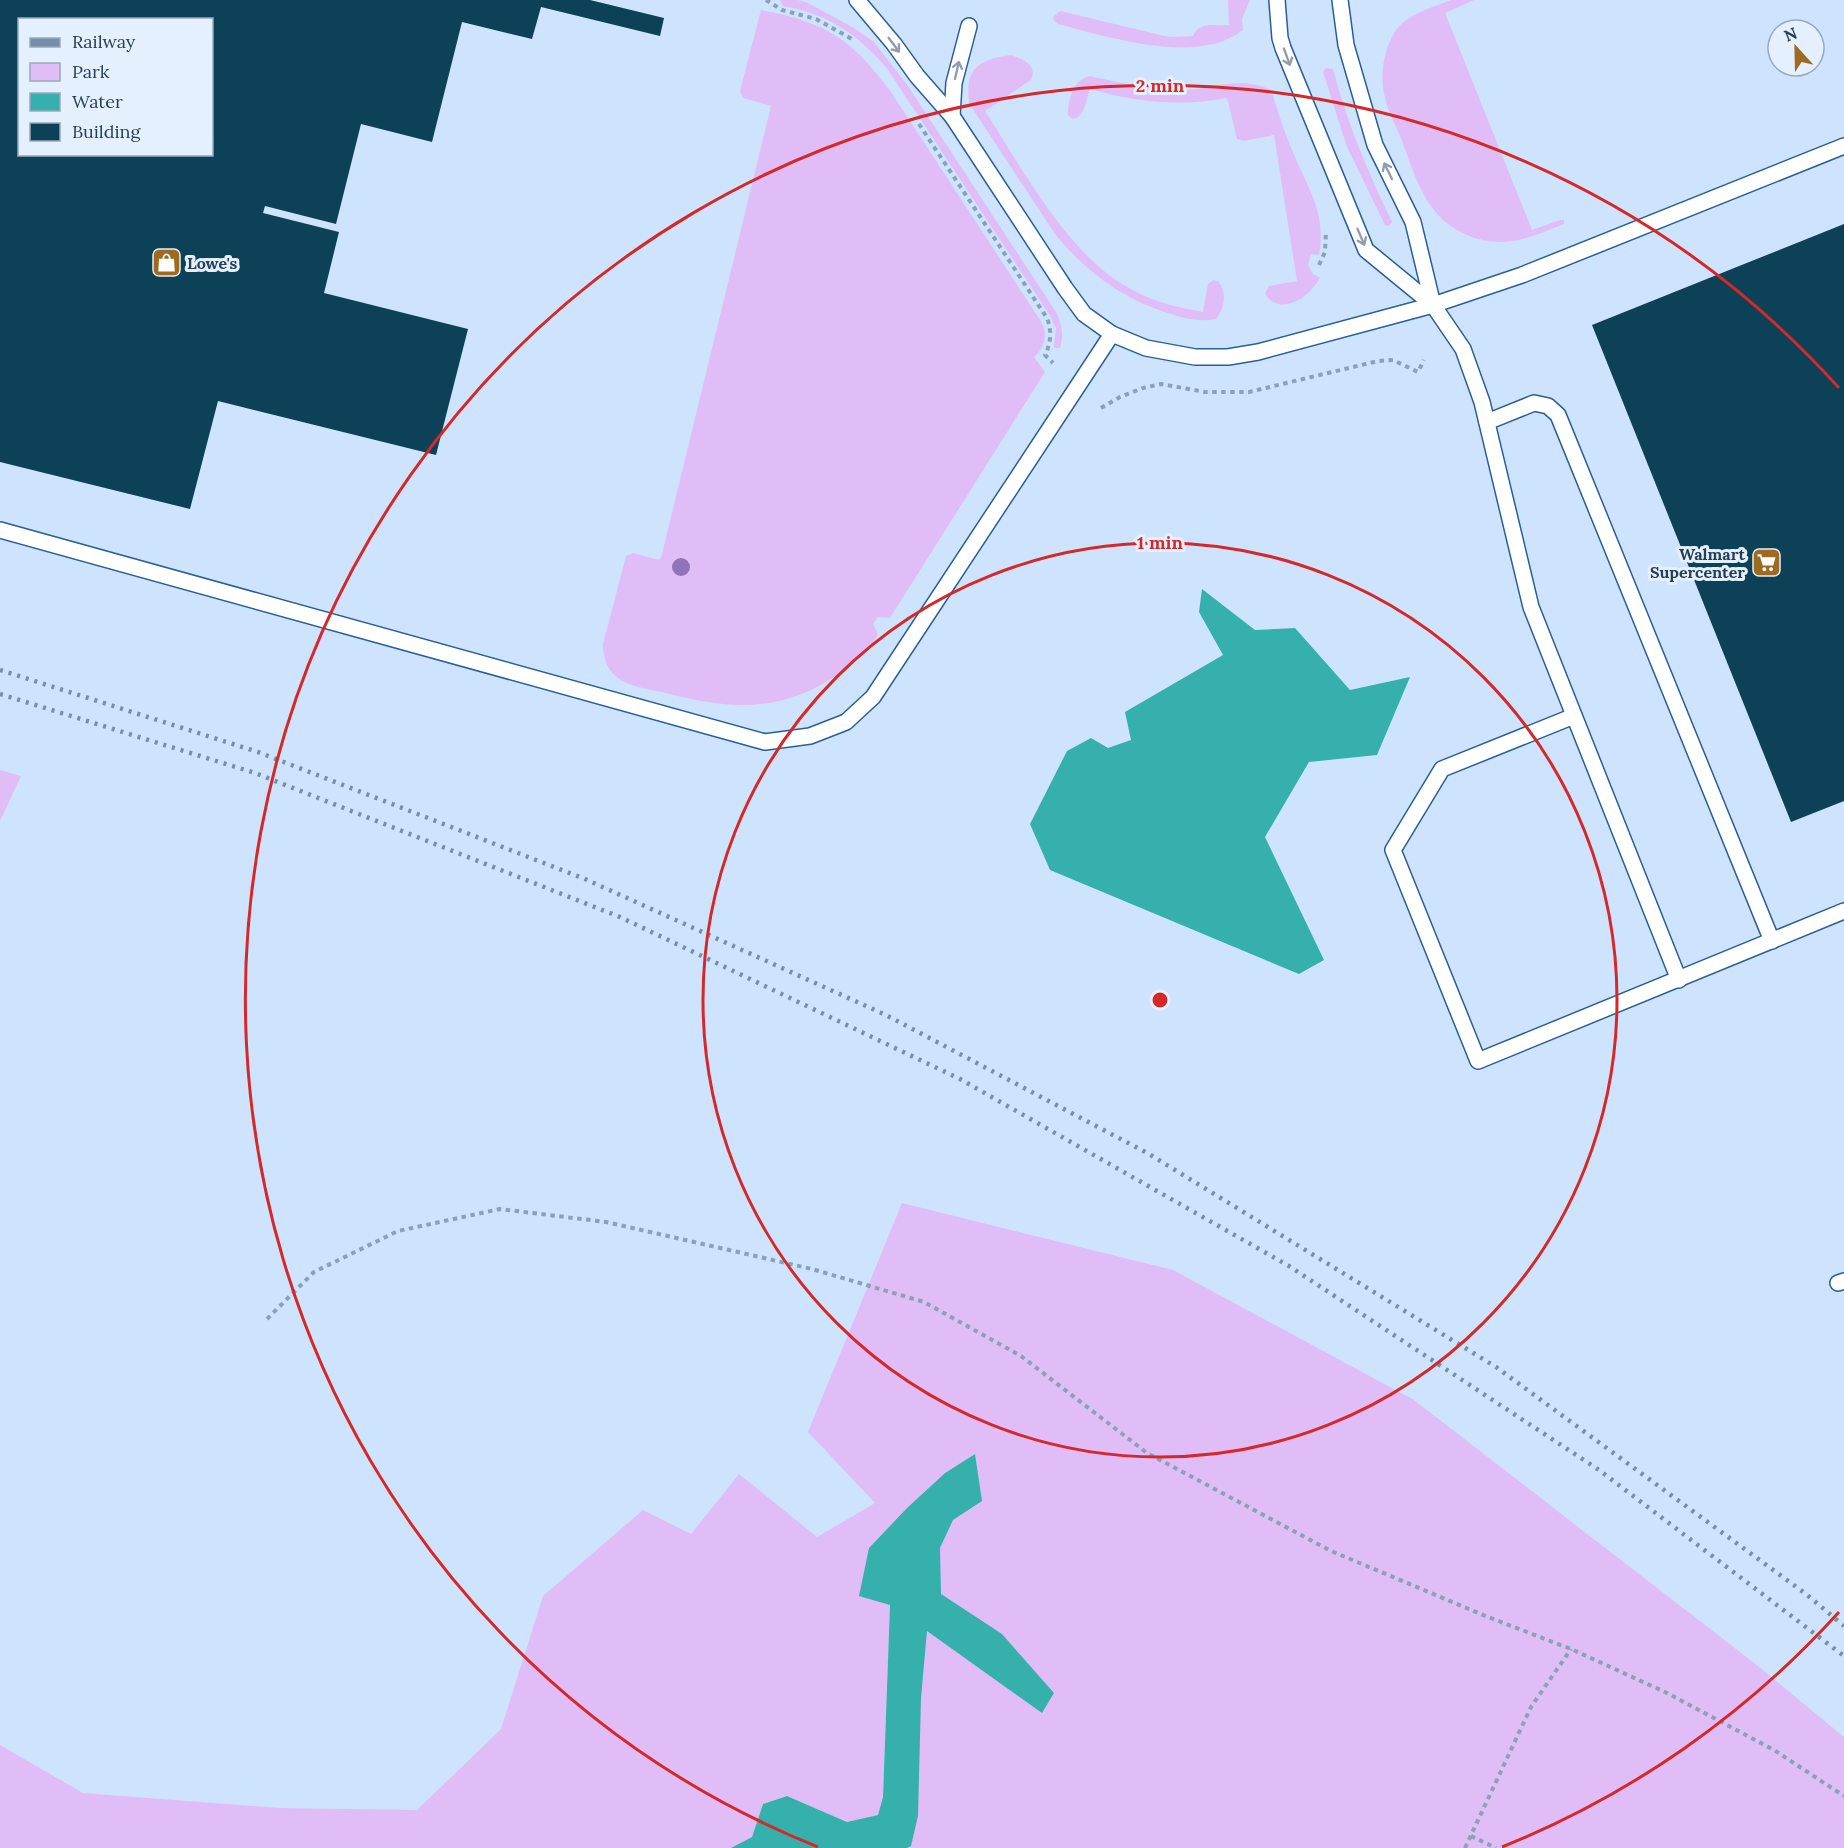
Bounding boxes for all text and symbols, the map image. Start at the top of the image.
legend [18,18,213,156]
north arrow [1766,18,1826,78]
text: N [1781,23,1800,46]
text: Railway [72,30,136,53]
one-way arrow [887,37,900,53]
one-way arrow [1282,47,1293,66]
text: Park [72,60,110,83]
one-way arrow [951,61,963,80]
text: 2 min [1136,74,1185,97]
text: Water [72,90,123,113]
text: Building [72,120,142,143]
one-way arrow [1382,162,1393,180]
one-way arrow [1356,228,1367,246]
shop icon: Lowe's [150,247,182,279]
place label: Lowe's [187,253,238,273]
text: 1 min [1137,531,1183,554]
place label: Walmart Supercenter [1650,544,1745,582]
supermarket icon: Walmart Supercenter [1750,547,1782,579]
centre of rings [1150,990,1170,1010]

